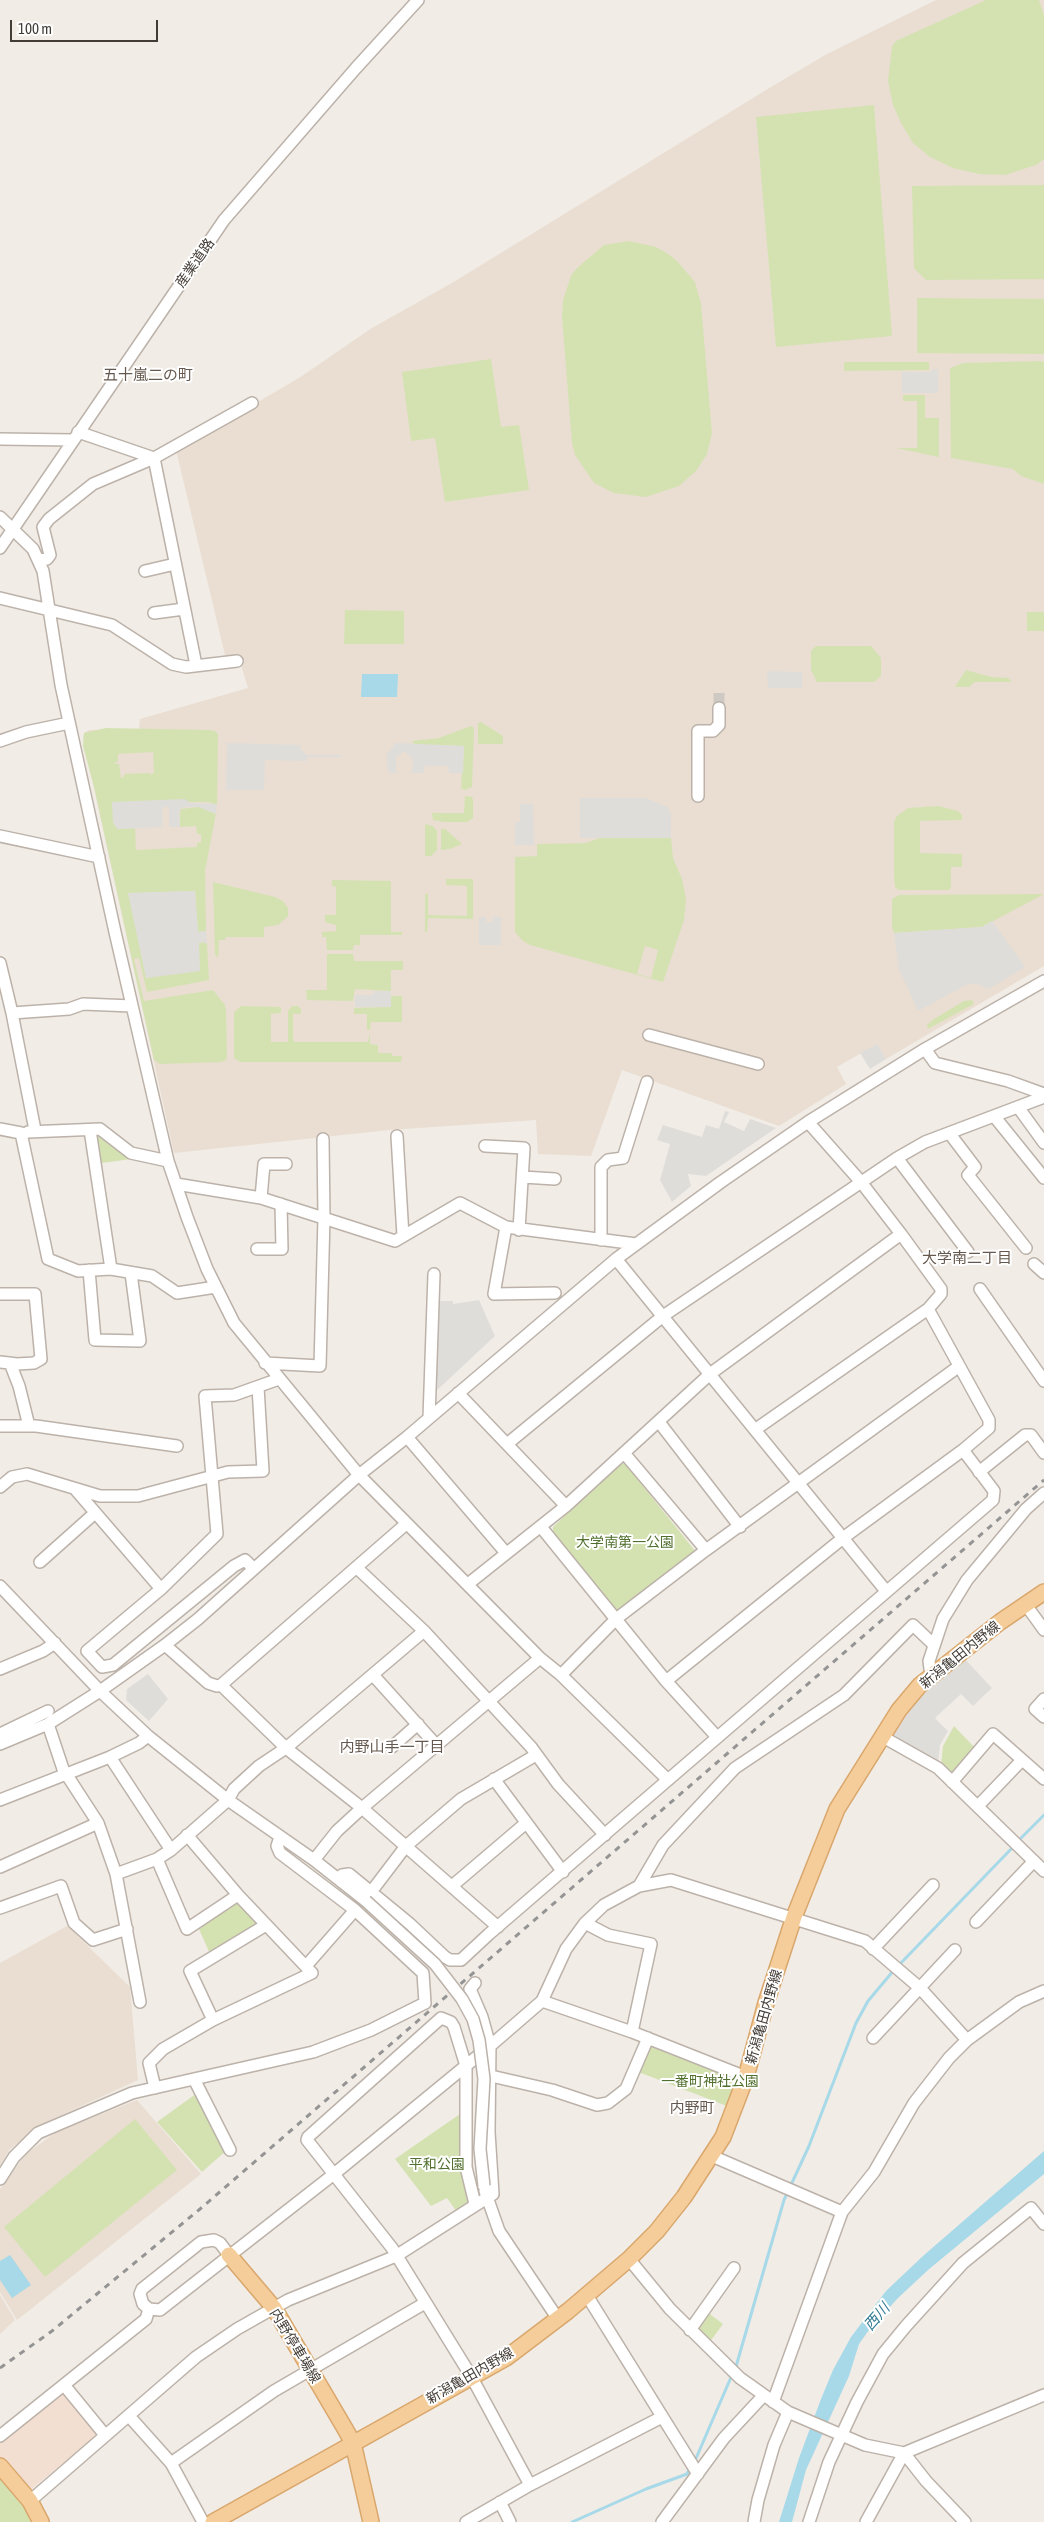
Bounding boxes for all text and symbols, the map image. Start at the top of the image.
scale bar [12,10,160,42]
text: 100 m [18,20,52,37]
street label: 産業道路 [172,235,218,291]
district label: 五十嵐二の町 [103,366,193,384]
district label: 大学南二丁目 [922,1249,1012,1267]
park label: 大学南第一公園 [576,1535,674,1551]
street label: 新潟亀田内野線 [917,1618,1003,1692]
district label: 内野山手一丁目 [340,1738,444,1756]
street label: 新潟亀田内野線 [742,1968,786,2066]
park label: 一番町神社公園 [661,2074,759,2090]
district label: 内野町 [670,2099,714,2117]
park label: 平和公園 [409,2157,465,2173]
water label: 西川 [860,2300,894,2334]
street label: 内野停車場線 [266,2306,324,2386]
street label: 新潟亀田内野線 [423,2344,517,2408]

